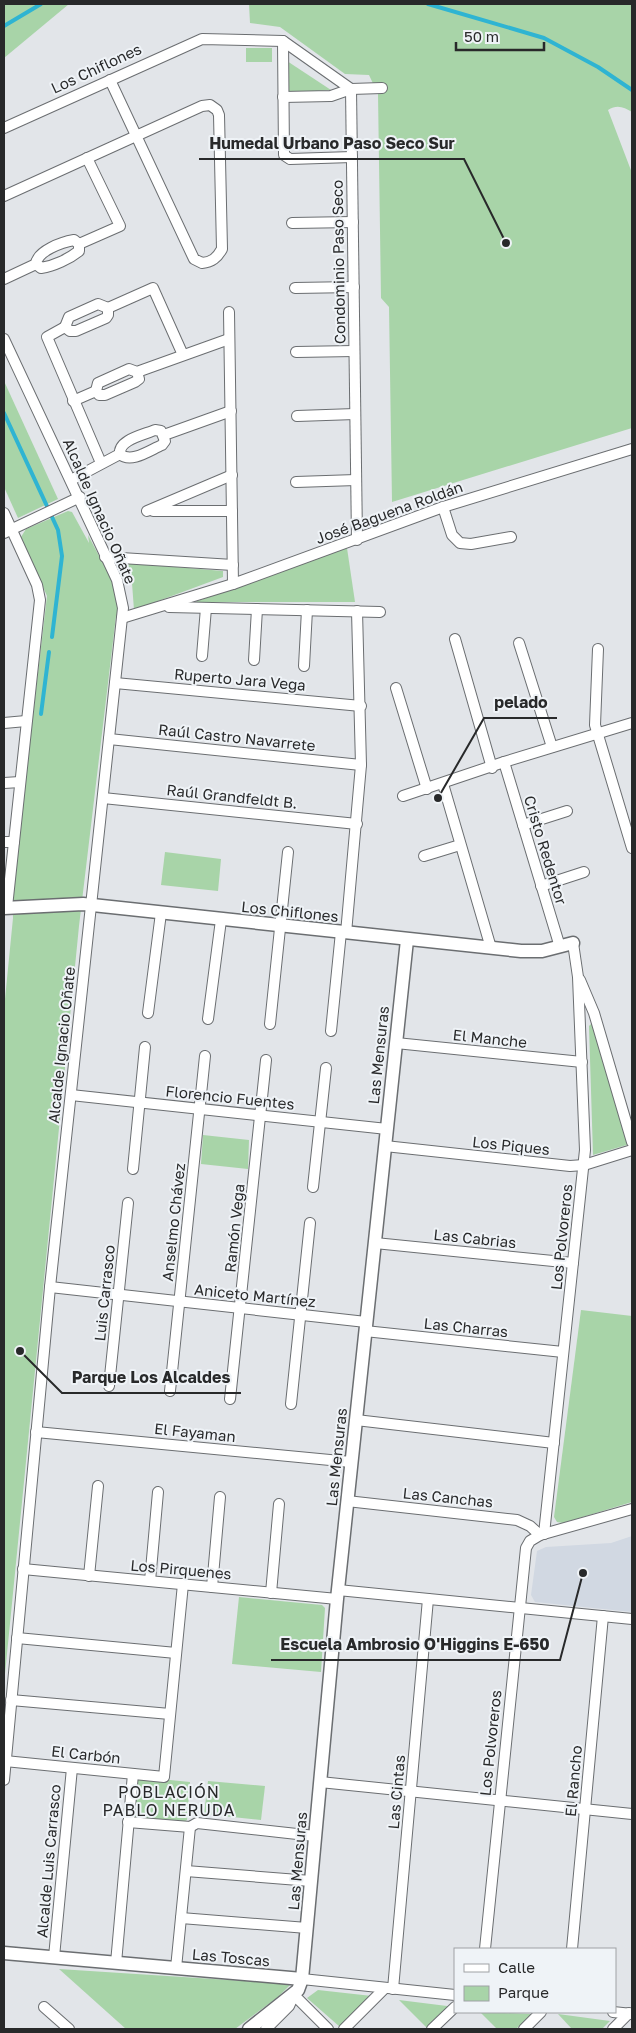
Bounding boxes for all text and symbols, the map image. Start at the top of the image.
scale bar [456,20,544,52]
text: 50 m [464,27,499,45]
street label: Los Chiflones [48,39,144,97]
callout: Humedal Urbano Paso Seco Sur [199,128,464,159]
text: Humedal Urbano Paso Seco Sur [209,133,455,153]
street label: Condominio Paso Seco [328,180,348,344]
street label: Alcalde Ignacio Oñate [60,435,140,587]
street label: José Baguena Roldán [313,477,465,547]
street label: Ruperto Jara Vega [173,664,307,694]
callout: pelado [484,687,557,718]
text: pelado [494,692,548,712]
street label: Raúl Castro Navarrete [157,720,317,754]
street label: Raúl Grandfeldt B. [166,780,298,812]
street label: Cristo Redentor [521,793,571,907]
street label: Los Chiflones [241,897,339,925]
street label: Alcalde Ignacio Oñate [44,966,78,1124]
street label: Las Mensuras [364,1005,392,1105]
street label: El Manche [452,1025,528,1051]
street label: Florencio Fuentes [165,1081,295,1113]
street label: Los Piques [471,1132,551,1158]
street label: Anselmo Chávez [158,1162,188,1282]
street label: Ramón Vega [220,1183,248,1273]
street label: Los Polvoreros [546,1183,576,1291]
street label: Las Cabrias [433,1225,517,1251]
street label: Luis Carrasco [90,1244,118,1342]
street label: Aniceto Martínez [193,1280,317,1310]
street label: Las Charras [423,1314,509,1340]
callout: Parque Los Alcaldes [62,1362,241,1393]
text: Parque Los Alcaldes [72,1367,230,1387]
street label: Las Mensuras [322,1407,350,1507]
street label: El Fayaman [153,1419,237,1445]
street label: Las Canchas [402,1483,494,1511]
street label: Los Pirquenes [130,1556,232,1582]
callout: Escuela Ambrosio O'Higgins E-650 [271,1629,560,1660]
text: Escuela Ambrosio O'Higgins E-650 [280,1634,550,1654]
street label: Los Polvoreros [475,1689,505,1797]
street label: El Carbón [50,1741,122,1767]
street label: El Rancho [561,1744,585,1818]
street label: Las Cintas [384,1754,408,1830]
district label: POBLACIÓN PABLO NERUDA [103,1782,235,1820]
street label: Alcalde Luis Carrasco [32,1783,64,1939]
street label: Las Mensuras [284,1811,310,1911]
street label: Las Toscas [191,1945,271,1969]
legend [454,1948,616,2013]
text: Calle [498,1958,535,1976]
text: Parque [498,1983,549,2001]

